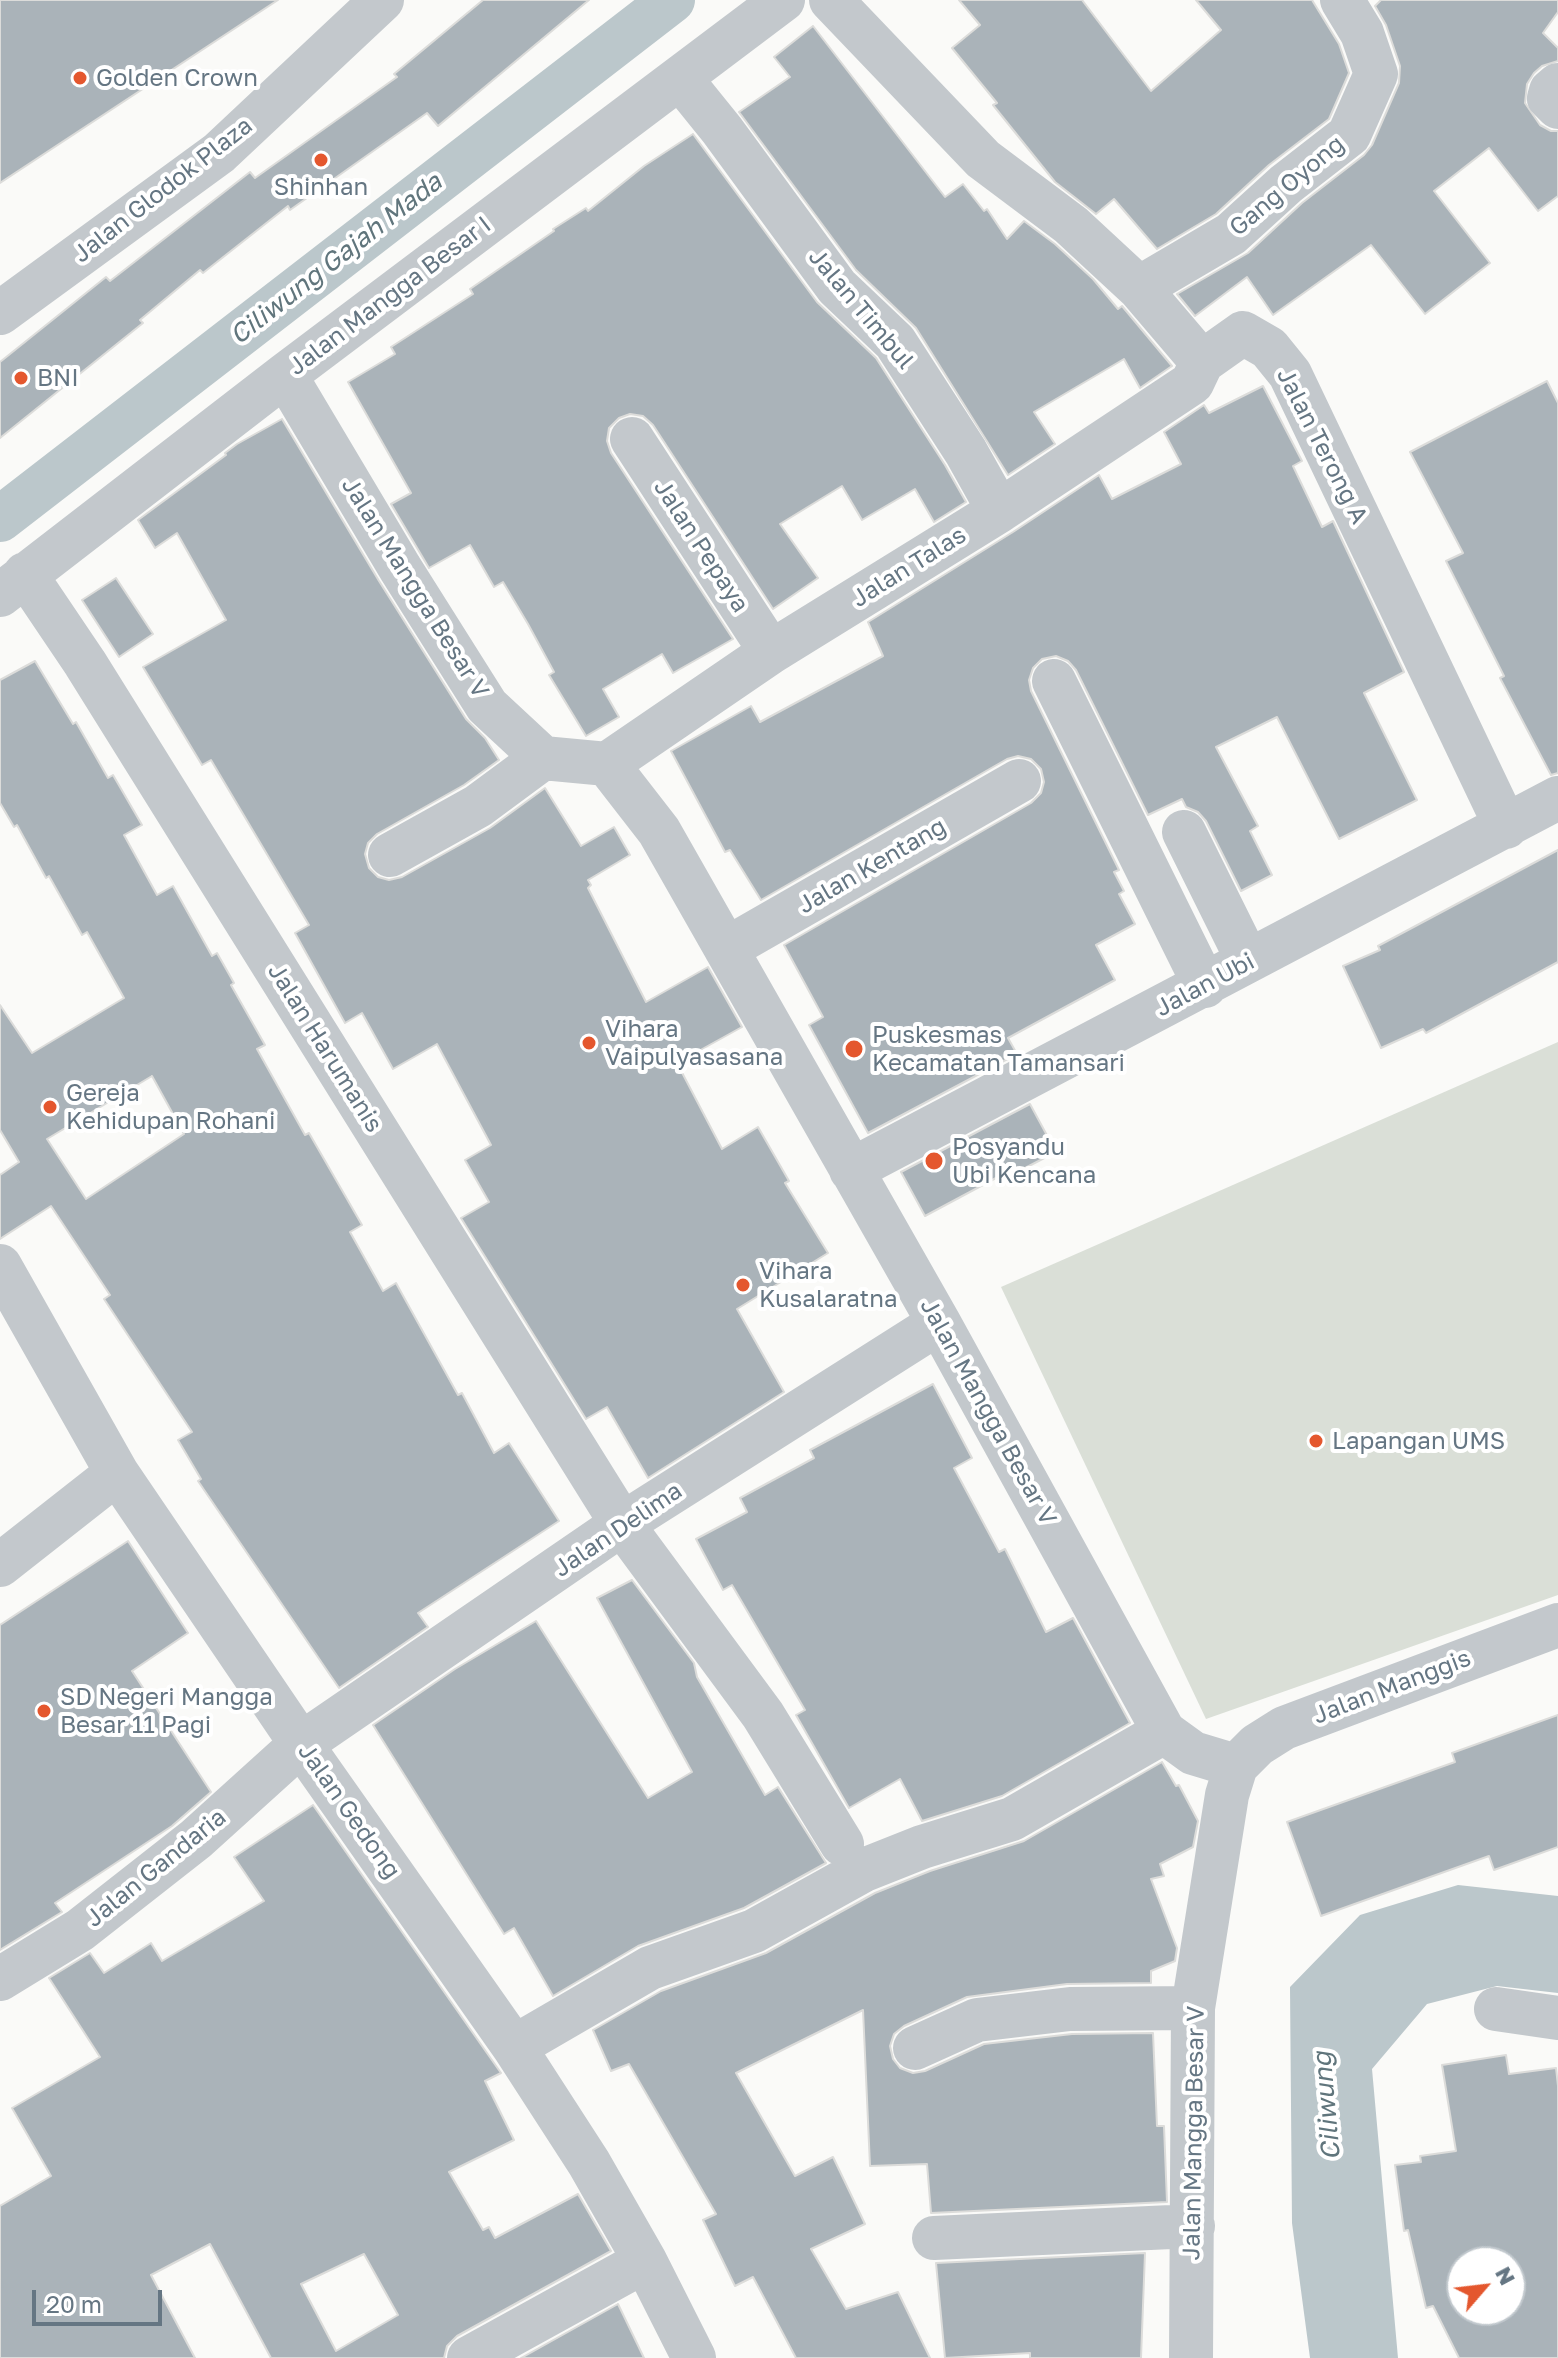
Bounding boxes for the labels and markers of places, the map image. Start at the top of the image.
place label: Golden Crown [96,64,258,92]
marker: Golden Crown [71,69,89,87]
marker: Shinhan [312,151,330,169]
place label: Shinhan [274,173,368,201]
place label: BNI [37,364,79,392]
marker: BNI [12,369,30,387]
place label: Vihara Vaipulyasasana [605,1015,783,1071]
place label: Puskesmas Kecamatan Tamansari [872,1021,1125,1077]
marker: Vihara Vaipulyasasana [580,1034,598,1052]
marker: Puskesmas Kecamatan Tamansari [843,1038,865,1060]
place label: Gereja Kehidupan Rohani [66,1079,276,1135]
marker: Gereja Kehidupan Rohani [41,1098,59,1116]
place label: Posyandu Ubi Kencana [952,1133,1096,1189]
marker: Posyandu Ubi Kencana [923,1150,945,1172]
place label: Vihara Kusalaratna [759,1257,897,1313]
marker: Vihara Kusalaratna [734,1276,752,1294]
place label: Lapangan UMS [1332,1427,1505,1455]
marker: Lapangan UMS [1307,1432,1325,1450]
place label: SD Negeri Mangga Besar 11 Pagi [60,1683,273,1739]
marker: SD Negeri Mangga Besar 11 Pagi [35,1702,53,1720]

